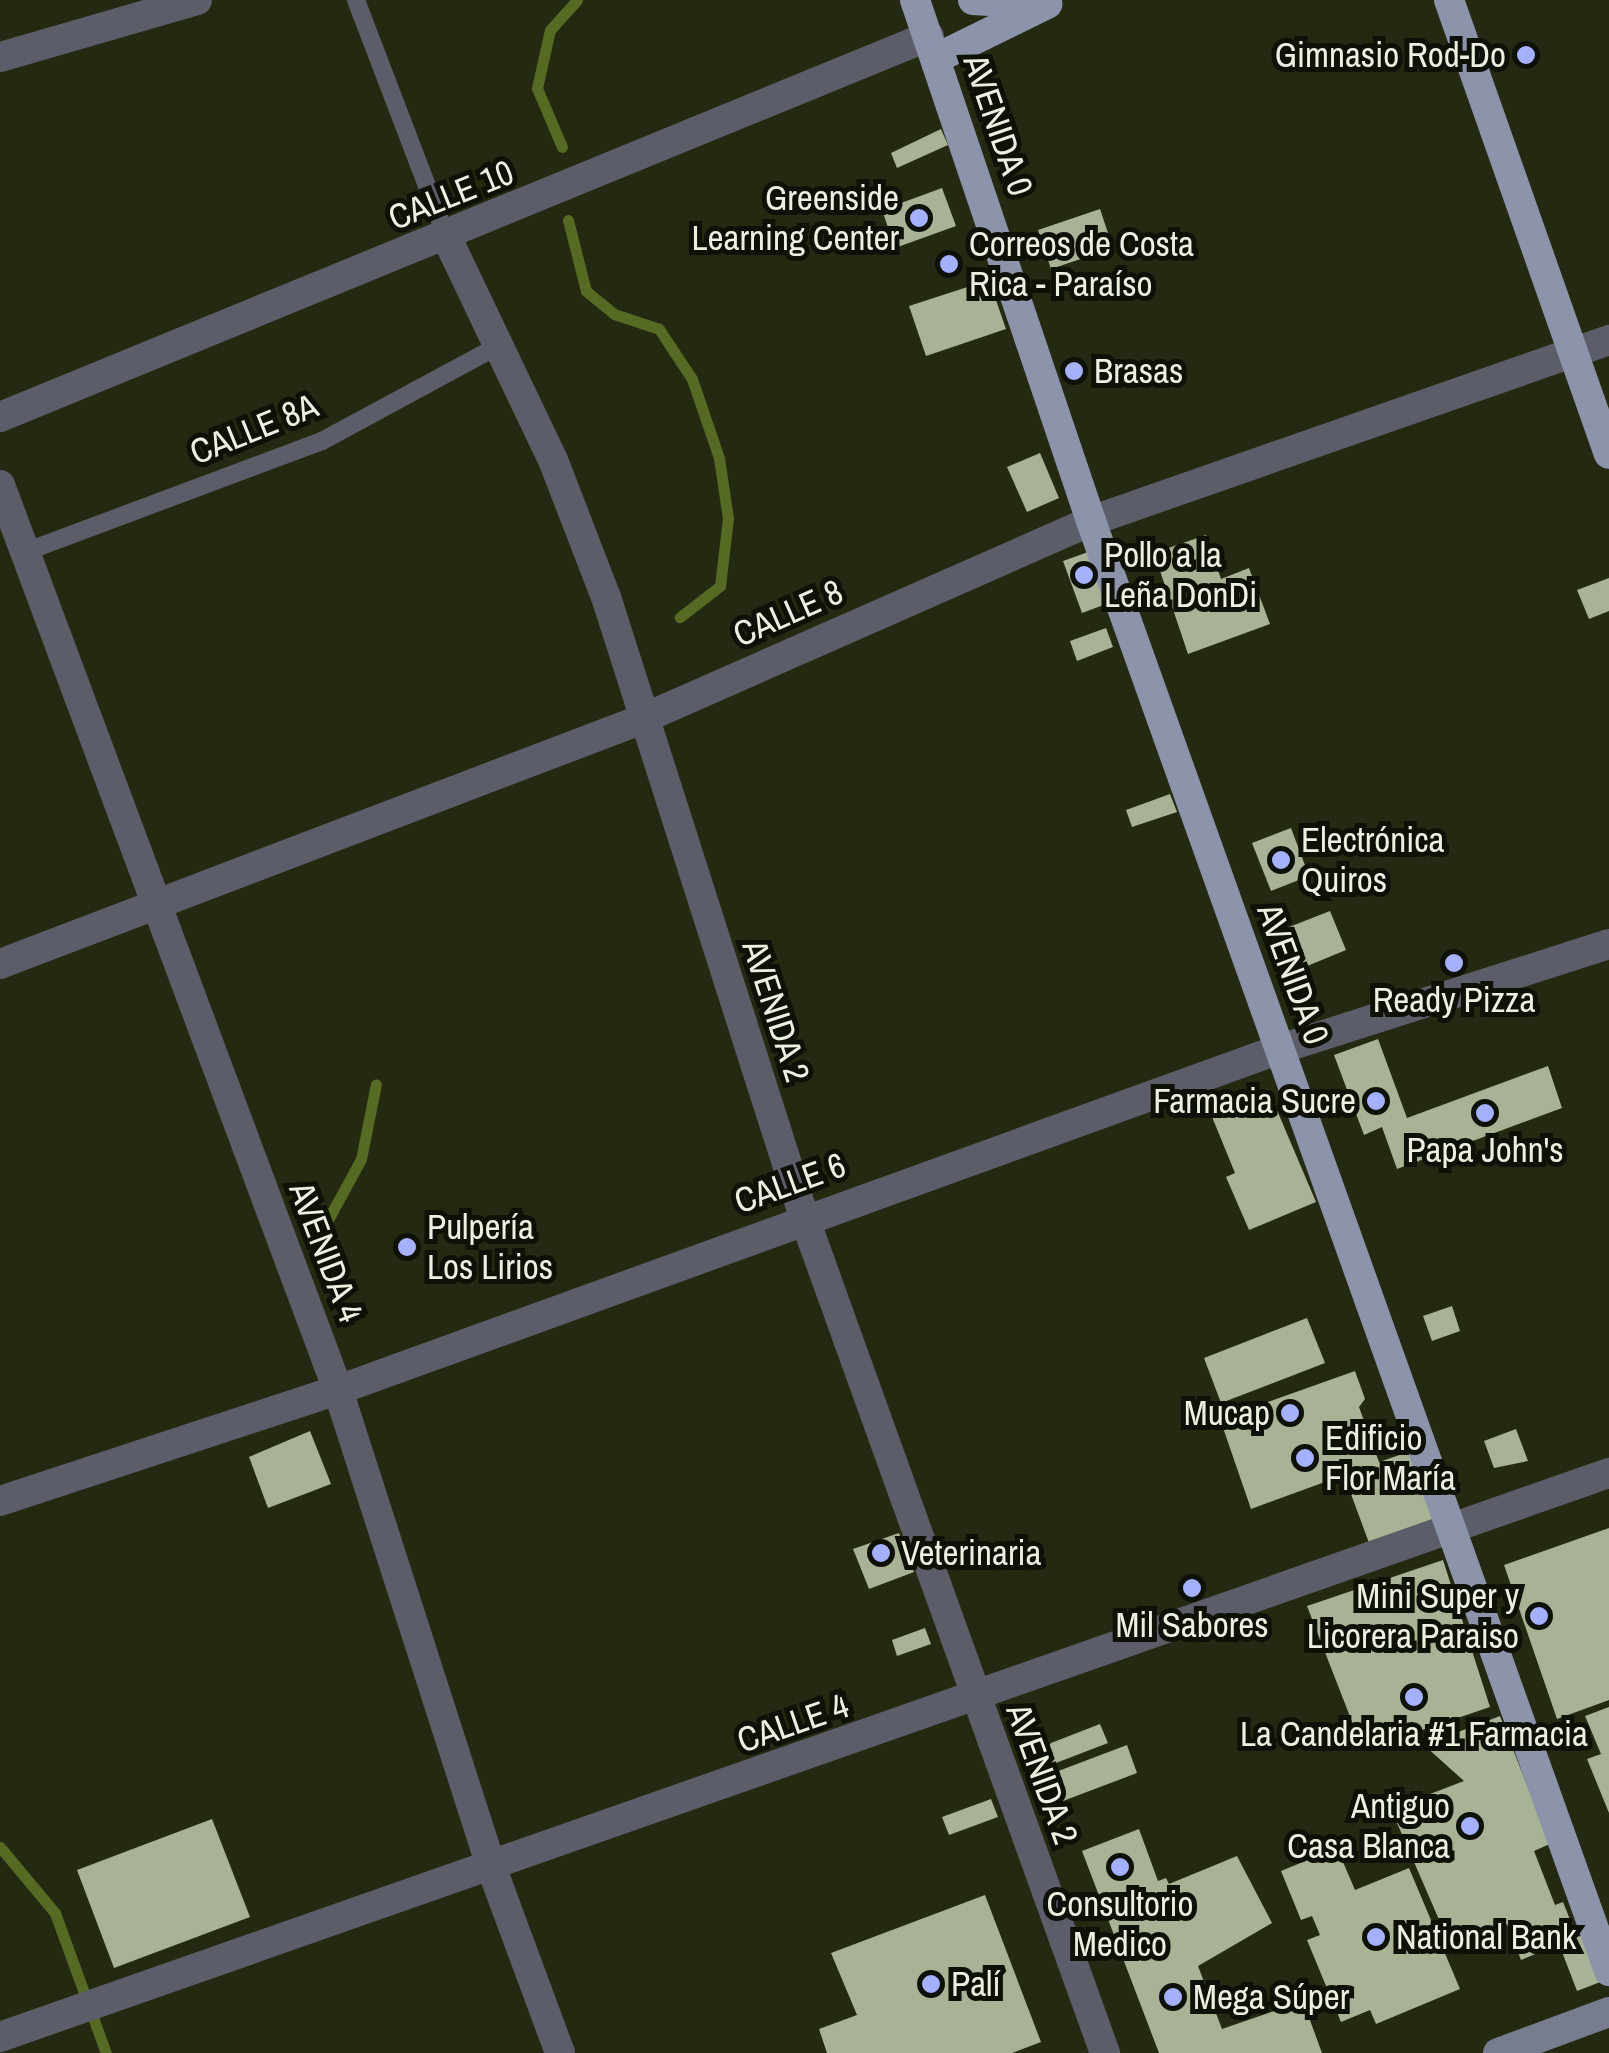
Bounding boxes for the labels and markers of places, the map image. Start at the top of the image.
place label: Gimnasio Rod-Do [1275,34,1506,76]
marker: Gimnasio Rod-Do [1515,44,1537,66]
place label: Greenside Learning Center [692,177,899,259]
marker: Greenside Learning Center [908,207,930,229]
place label: Correos de Costa Rica - Paraíso [969,223,1194,305]
marker: Correos de Costa Rica - Paraíso [938,253,960,275]
place label: Brasas [1094,350,1183,392]
marker: Brasas [1063,360,1085,382]
place label: Pollo a la Leña DonDi [1104,534,1257,616]
marker: Pollo a la Leña DonDi [1073,564,1095,586]
place label: Electrónica Quiros [1301,819,1445,901]
marker: Electrónica Quiros [1270,849,1292,871]
marker: Ready Pizza [1443,952,1465,974]
place label: Ready Pizza [1373,979,1535,1021]
place label: Farmacia Sucre [1153,1080,1356,1122]
marker: Farmacia Sucre [1365,1090,1387,1112]
marker: Papa John's [1474,1102,1496,1124]
place label: Papa John's [1406,1129,1564,1171]
place label: Pulpería Los Lirios [427,1206,553,1288]
marker: Pulpería Los Lirios [396,1236,418,1258]
place label: Mucap [1184,1392,1270,1434]
marker: Mucap [1279,1402,1301,1424]
place label: Edificio Flor María [1325,1417,1456,1499]
marker: Edificio Flor María [1294,1447,1316,1469]
place label: Veterinaria [901,1532,1041,1574]
marker: Veterinaria [870,1542,892,1564]
place label: Mini Super y Licorera Paraiso [1307,1575,1519,1657]
marker: Mil Sabores [1181,1577,1203,1599]
place label: Mil Sabores [1115,1604,1269,1646]
marker: Mini Super y Licorera Paraiso [1528,1605,1550,1627]
marker: La Candelaria #1 Farmacia [1403,1686,1425,1708]
place label: La Candelaria #1 Farmacia [1240,1713,1588,1755]
place label: Antiguo Casa Blanca [1287,1785,1450,1867]
marker: Antiguo Casa Blanca [1459,1815,1481,1837]
marker: Consultorio Medico [1109,1856,1131,1878]
place label: Consultorio Medico [1047,1883,1193,1965]
place label: National Bank [1396,1916,1576,1958]
marker: National Bank [1365,1926,1387,1948]
place label: Palí [951,1963,1000,2005]
marker: Palí [920,1973,942,1995]
place label: Mega Súper [1193,1976,1349,2018]
marker: Mega Súper [1162,1986,1184,2008]

